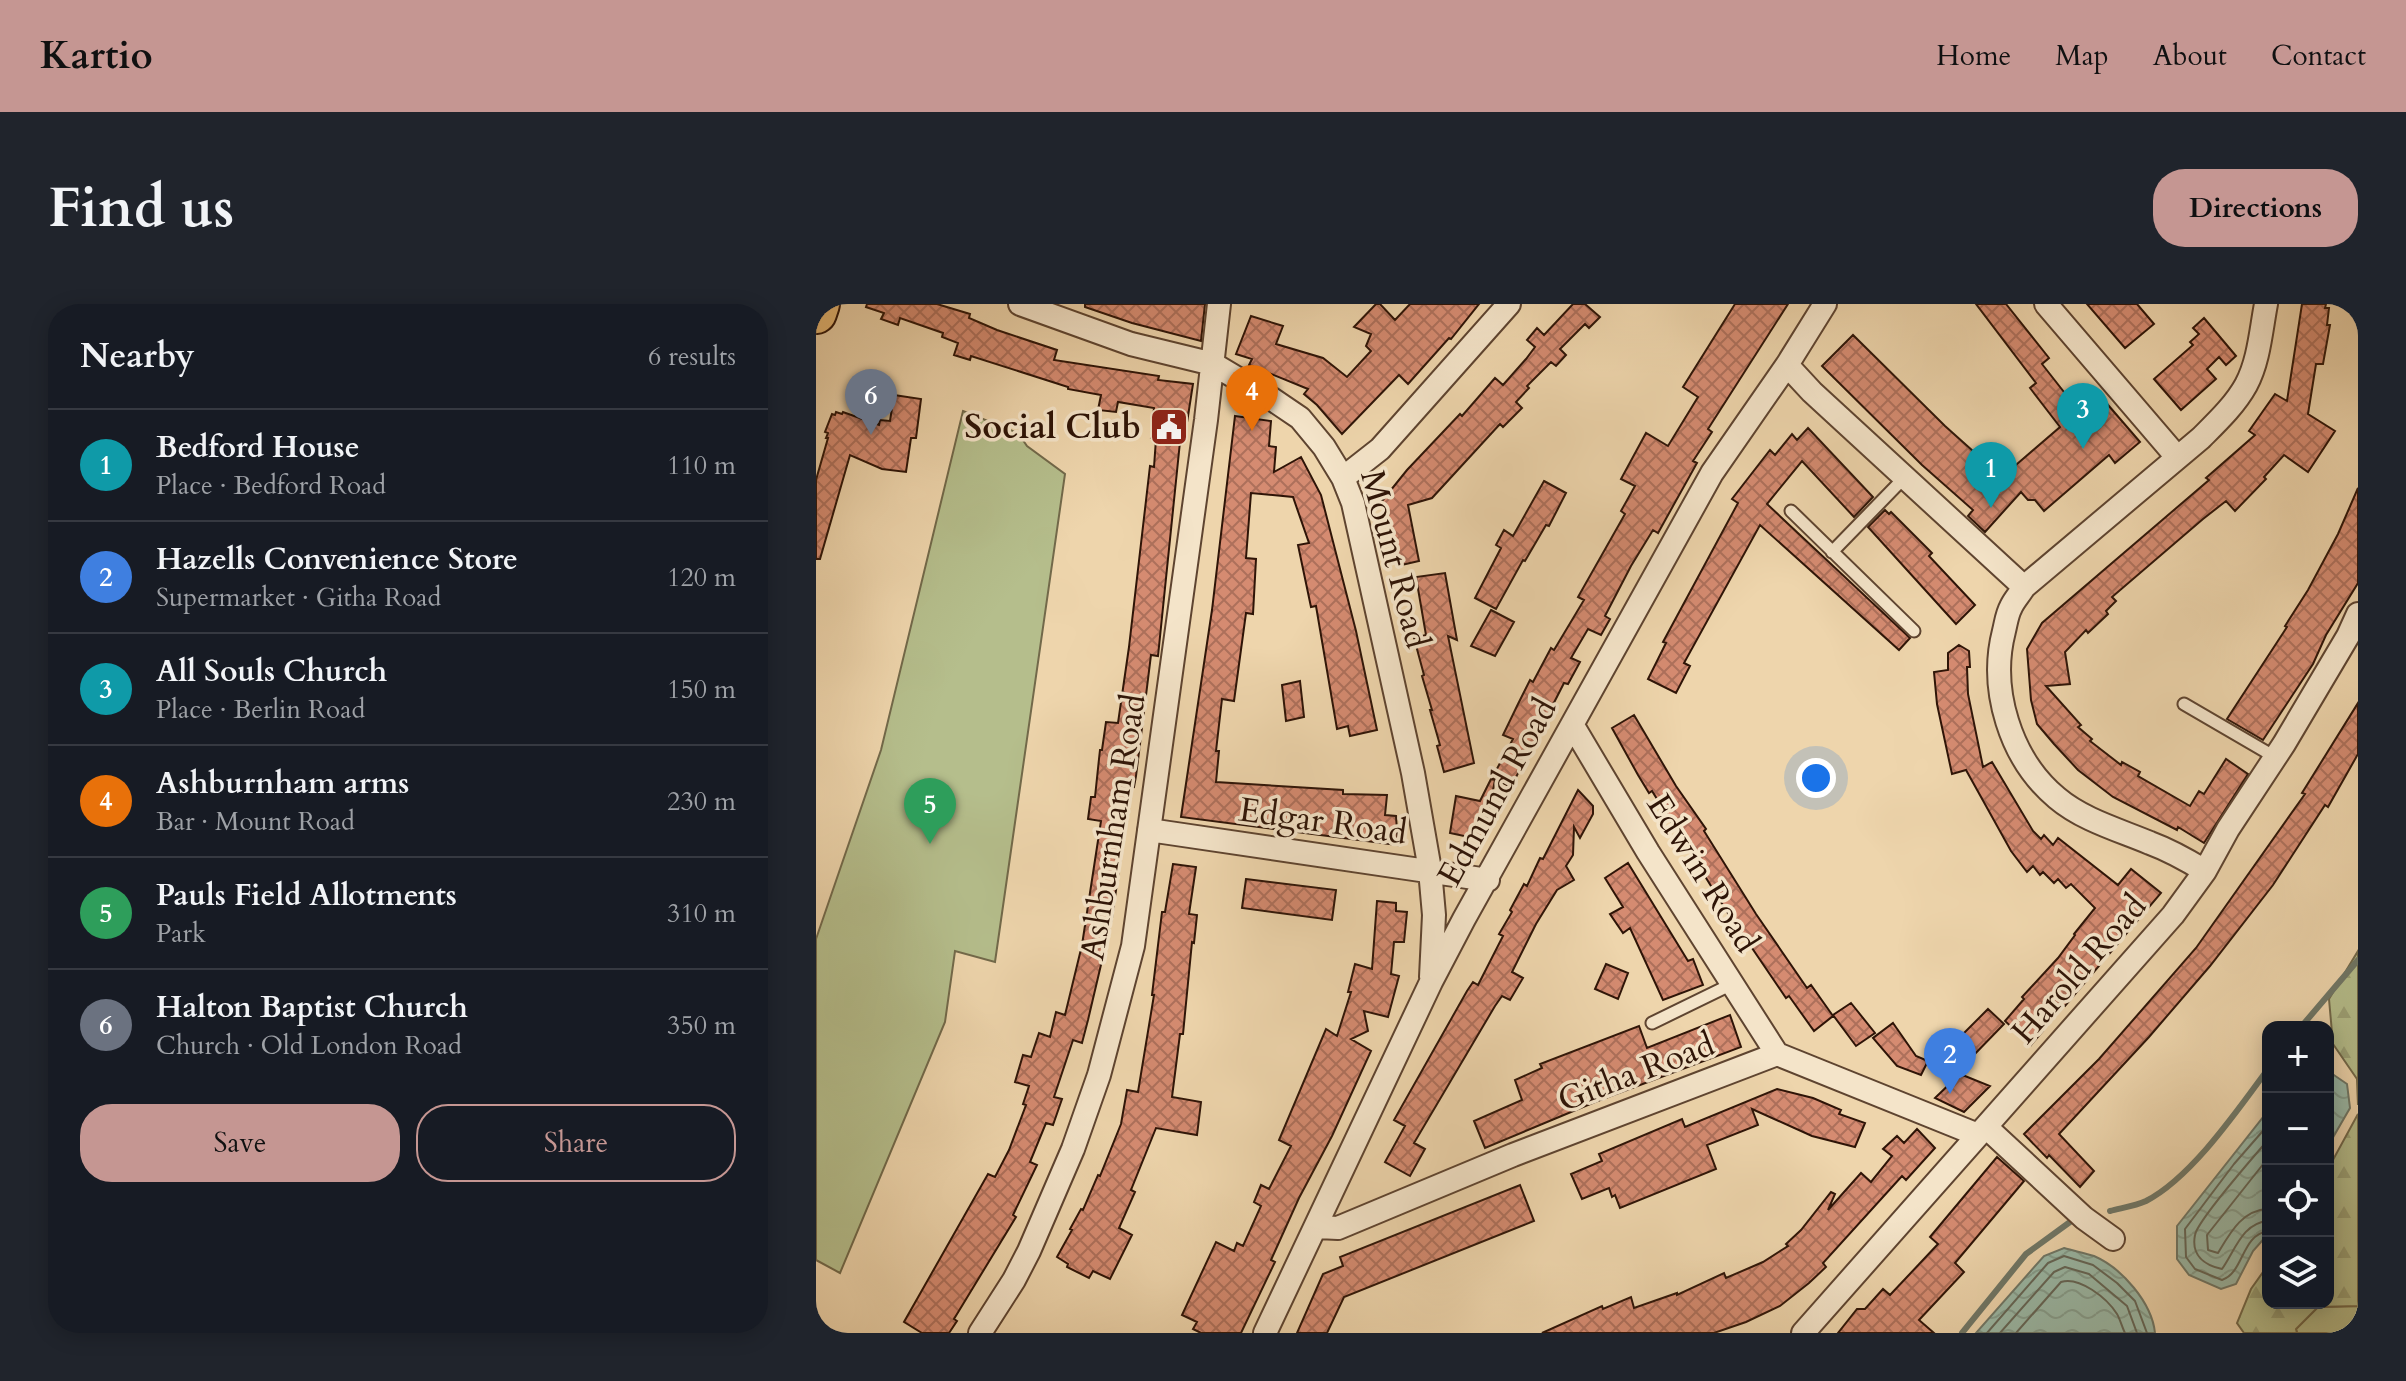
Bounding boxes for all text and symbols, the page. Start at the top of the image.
text: Kartio [40,30,153,82]
text: Home [1936,37,2011,75]
text: Map [2055,37,2109,75]
text: About [2153,37,2227,75]
text: Contact [2271,37,2366,75]
button: Directions [2153,169,2358,247]
text: Find us [48,171,234,246]
text: Nearby [80,333,195,379]
text: 6 results [648,339,736,374]
pin: 4 [1226,365,1278,431]
pin: 6 [845,369,897,435]
pin: 3 [2057,383,2109,449]
place label: Social Club [964,404,1141,450]
public building icon: Social Club [1148,406,1190,448]
text: Bedford House [156,427,360,468]
pin: 1 [1965,442,2017,508]
text: 1 [99,448,113,483]
text: 110 m [667,448,736,483]
street label: Mount Road [1349,465,1441,653]
text: Place · Bedford Road [156,468,386,503]
text: Hazells Convenience Store [156,539,518,580]
text: 2 [99,560,113,595]
text: 120 m [667,560,736,595]
text: Supermarket · Githa Road [156,580,441,615]
text: All Souls Church [156,651,387,692]
text: 3 [99,672,113,707]
text: 150 m [667,672,736,707]
street label: Edmund Road [1427,690,1567,894]
street label: Ashburnham Road [1069,691,1157,963]
text: Place · Berlin Road [156,692,365,727]
your location [1796,758,1836,798]
text: Ashburnham arms [156,763,409,804]
pin: 5 [904,778,956,844]
text: 4 [99,784,113,819]
text: 230 m [667,784,736,819]
street label: Edwin Road [1636,785,1770,961]
street label: Edgar Road [1236,786,1410,856]
text: Bar · Mount Road [156,804,355,839]
text: Pauls Field Allotments [156,875,457,916]
street label: Harold Road [2001,884,2157,1054]
text: 5 [99,896,113,931]
text: 310 m [667,896,736,931]
text: Park [156,916,206,951]
text: Halton Baptist Church [156,987,468,1028]
text: 6 [99,1008,113,1043]
text: 350 m [667,1008,736,1043]
street label: Githa Road [1551,1021,1721,1123]
map controls [2262,1021,2334,1309]
button: + [2262,1021,2334,1093]
text: Church · Old London Road [156,1028,462,1063]
pin: 2 [1924,1028,1976,1094]
button: − [2262,1093,2334,1165]
button: Save [80,1104,400,1182]
button: Share [416,1104,736,1182]
button: locate [2262,1165,2334,1237]
button: layers [2262,1237,2334,1309]

